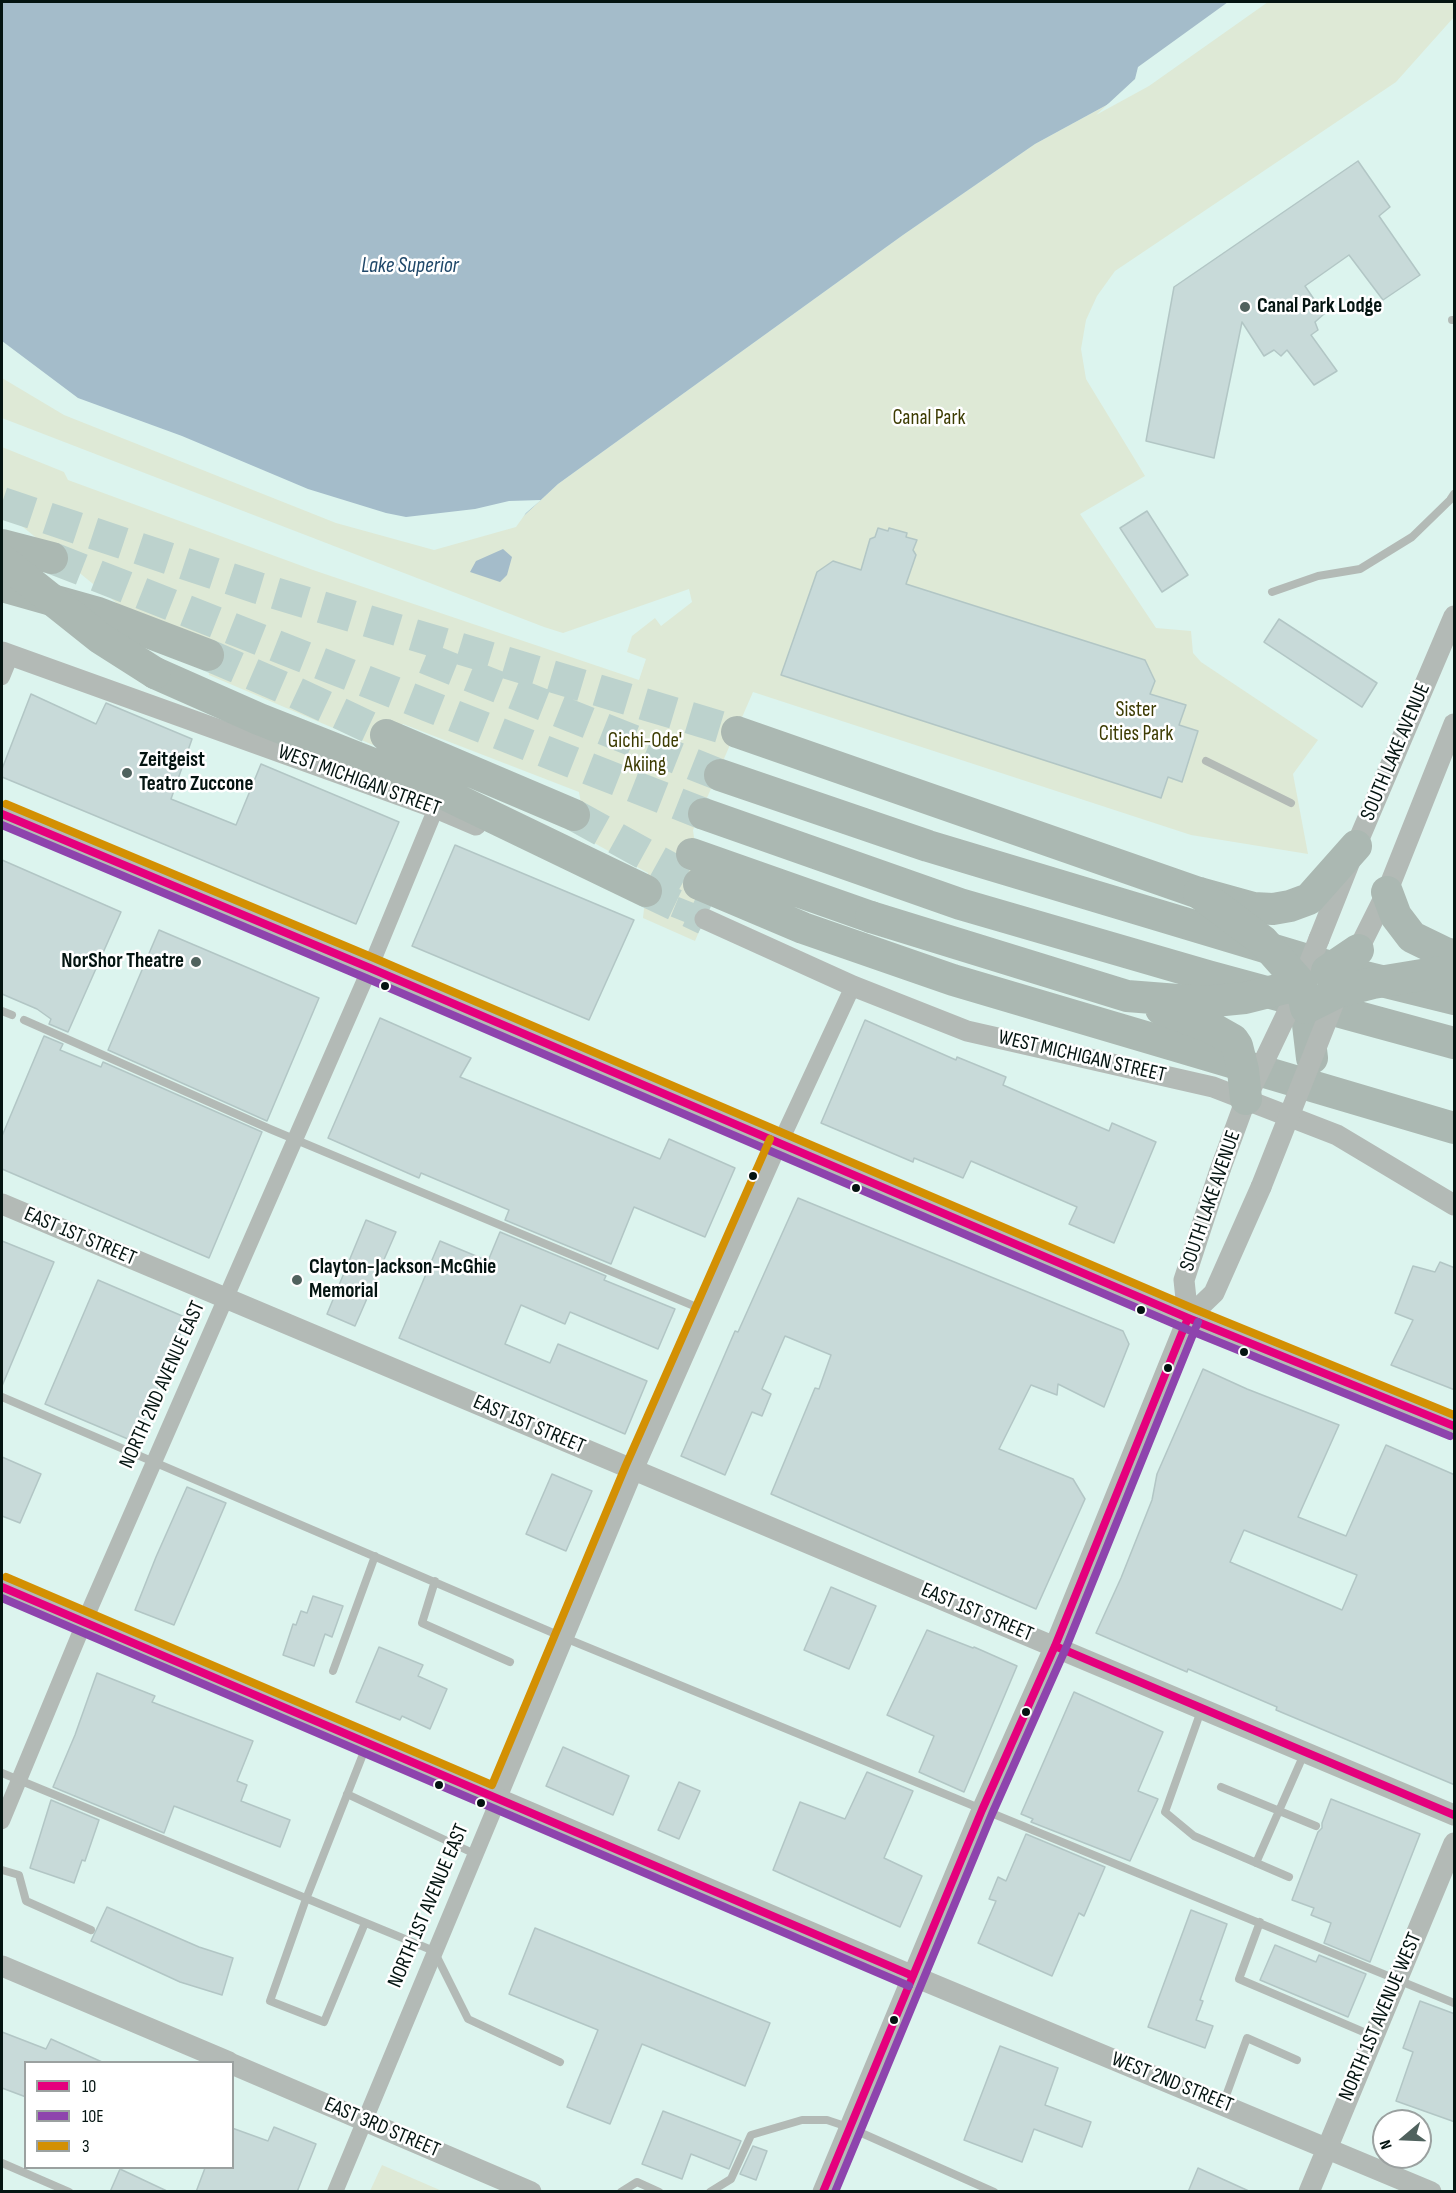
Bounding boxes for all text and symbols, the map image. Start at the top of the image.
water label: Lake Superior [361,253,459,279]
place label: Canal Park Lodge [1257,294,1382,320]
marker: Canal Park Lodge [1238,300,1252,314]
park label: Canal Park [893,406,965,432]
street label: SOUTH LAKE AVENUE [1356,679,1436,825]
park label: Sister Cities Park [1099,698,1173,748]
park label: Gichi-Ode' Akiing [608,729,682,779]
street label: WEST MICHIGAN STREET [274,740,444,822]
place label: Zeitgeist Teatro Zuccone [139,748,253,798]
marker: Zeitgeist Teatro Zuccone [120,766,134,780]
place label: NorShor Theatre [61,949,184,975]
marker: NorShor Theatre [189,955,203,969]
unlabelled marker [379,980,391,992]
street label: WEST MICHIGAN STREET [996,1025,1168,1089]
street label: SOUTH LAKE AVENUE [1175,1127,1247,1275]
unlabelled marker [747,1170,759,1182]
unlabelled marker [850,1182,862,1194]
street label: EAST 1ST STREET [20,1202,140,1272]
place label: Clayton-Jackson-McGhie Memorial [309,1255,496,1305]
marker: Clayton-Jackson-McGhie Memorial [290,1273,304,1287]
street label: NORTH 2ND AVENUE EAST [115,1297,211,1473]
unlabelled marker [1135,1304,1147,1316]
unlabelled marker [1238,1346,1250,1358]
unlabelled marker [1162,1362,1174,1374]
street label: EAST 1ST STREET [469,1390,589,1460]
street label: EAST 1ST STREET [917,1578,1037,1648]
unlabelled marker [1020,1706,1032,1718]
unlabelled marker [433,1779,445,1791]
unlabelled marker [475,1797,487,1809]
street label: NORTH 1ST AVENUE EAST [383,1820,475,1992]
street label: NORTH 1ST AVENUE WEST [1334,1929,1428,2105]
unlabelled marker [888,2014,900,2026]
street label: WEST 2ND STREET [1107,2047,1237,2119]
legend [24,2061,234,2169]
text: 10 [82,2076,96,2097]
street label: EAST 3RD STREET [320,2092,444,2164]
text: 10E [82,2106,104,2127]
north arrow [1372,2109,1432,2169]
text: 3 [82,2136,90,2157]
text: N [1376,2137,1397,2152]

